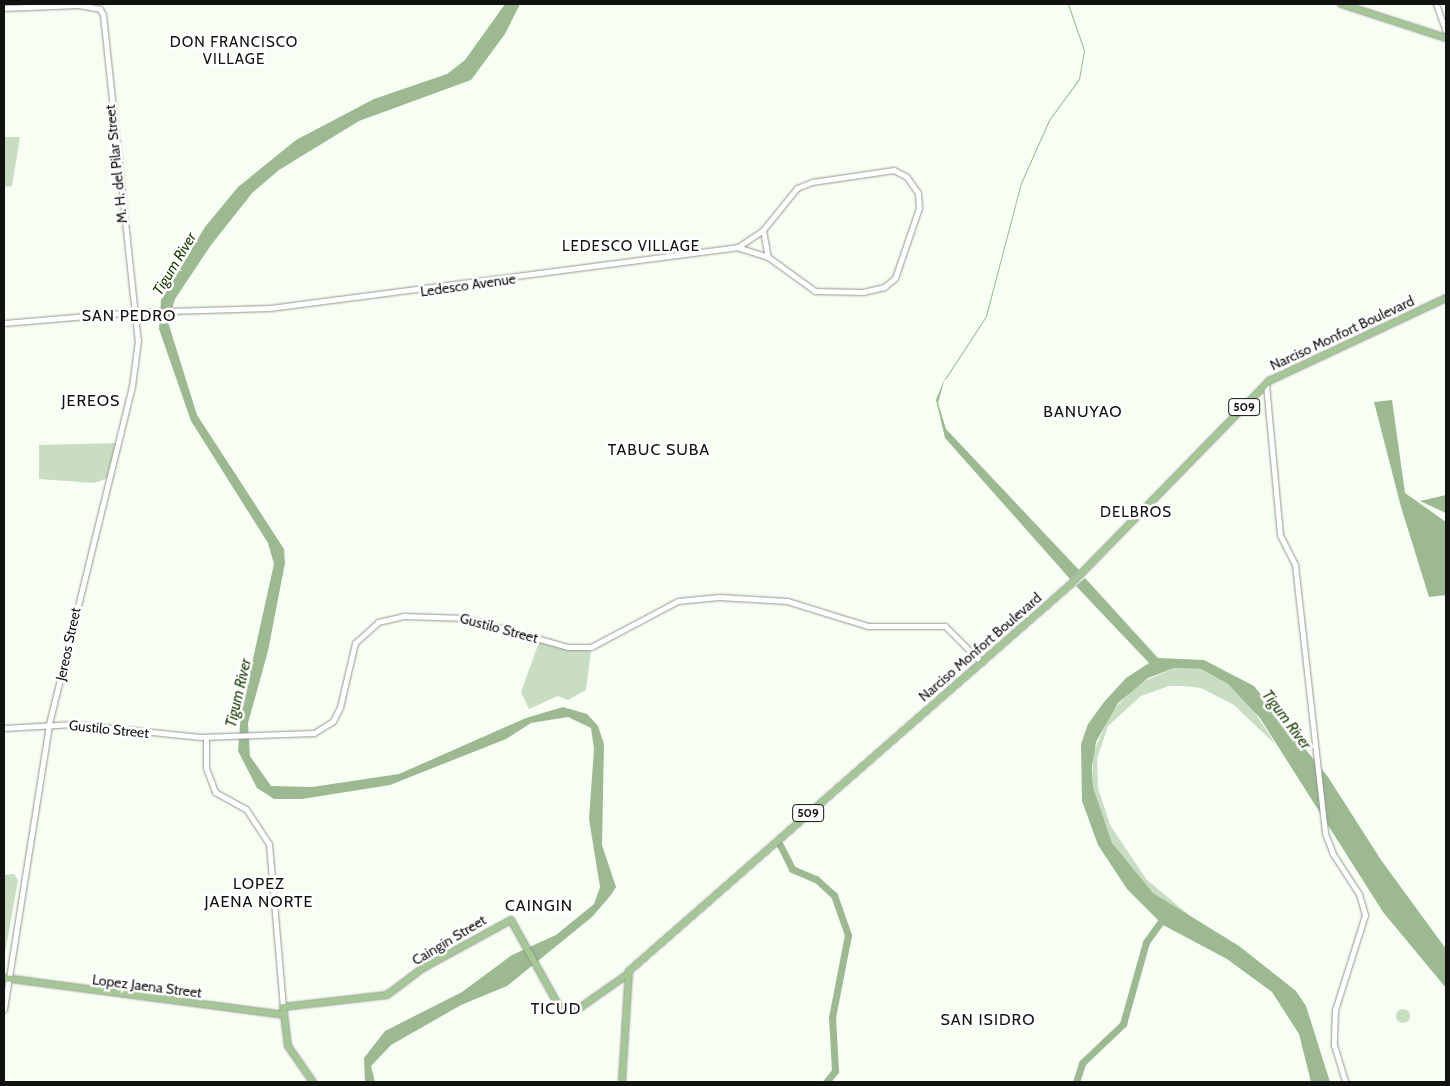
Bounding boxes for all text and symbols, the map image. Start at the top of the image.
district label: DON FRANCISCO VILLAGE [168,33,300,68]
street label: M. H. del Pilar Street [101,104,131,224]
water label: Tigum River [149,229,201,299]
district label: LEDESCO VILLAGE [560,238,702,256]
street label: Ledesco Avenue [419,270,517,300]
street label: Narciso Monfort Boulevard [1267,292,1417,374]
district label: SAN PEDRO [81,306,177,326]
district label: JEREOS [61,391,121,411]
road number: 509 [1228,398,1260,417]
district label: BANUYAO [1042,402,1124,422]
district label: TABUC SUBA [607,440,711,460]
district label: DELBROS [1099,504,1173,522]
street label: Narciso Monfort Boulevard [915,589,1045,705]
street label: Jereos Street [52,606,84,682]
street label: Gustilo Street [458,610,540,646]
water label: Tigum River [222,657,256,729]
water label: Tigum River [1258,687,1314,753]
street label: Gustilo Street [68,716,150,742]
road number: 509 [792,804,824,822]
district label: LOPEZ JAENA NORTE [203,874,315,912]
district label: CAINGIN [504,896,574,916]
street label: Caingin Street [409,911,489,969]
street label: Lopez Jaena Street [91,971,203,1001]
district label: TICUD [530,999,582,1019]
district label: SAN ISIDRO [939,1010,1037,1030]

